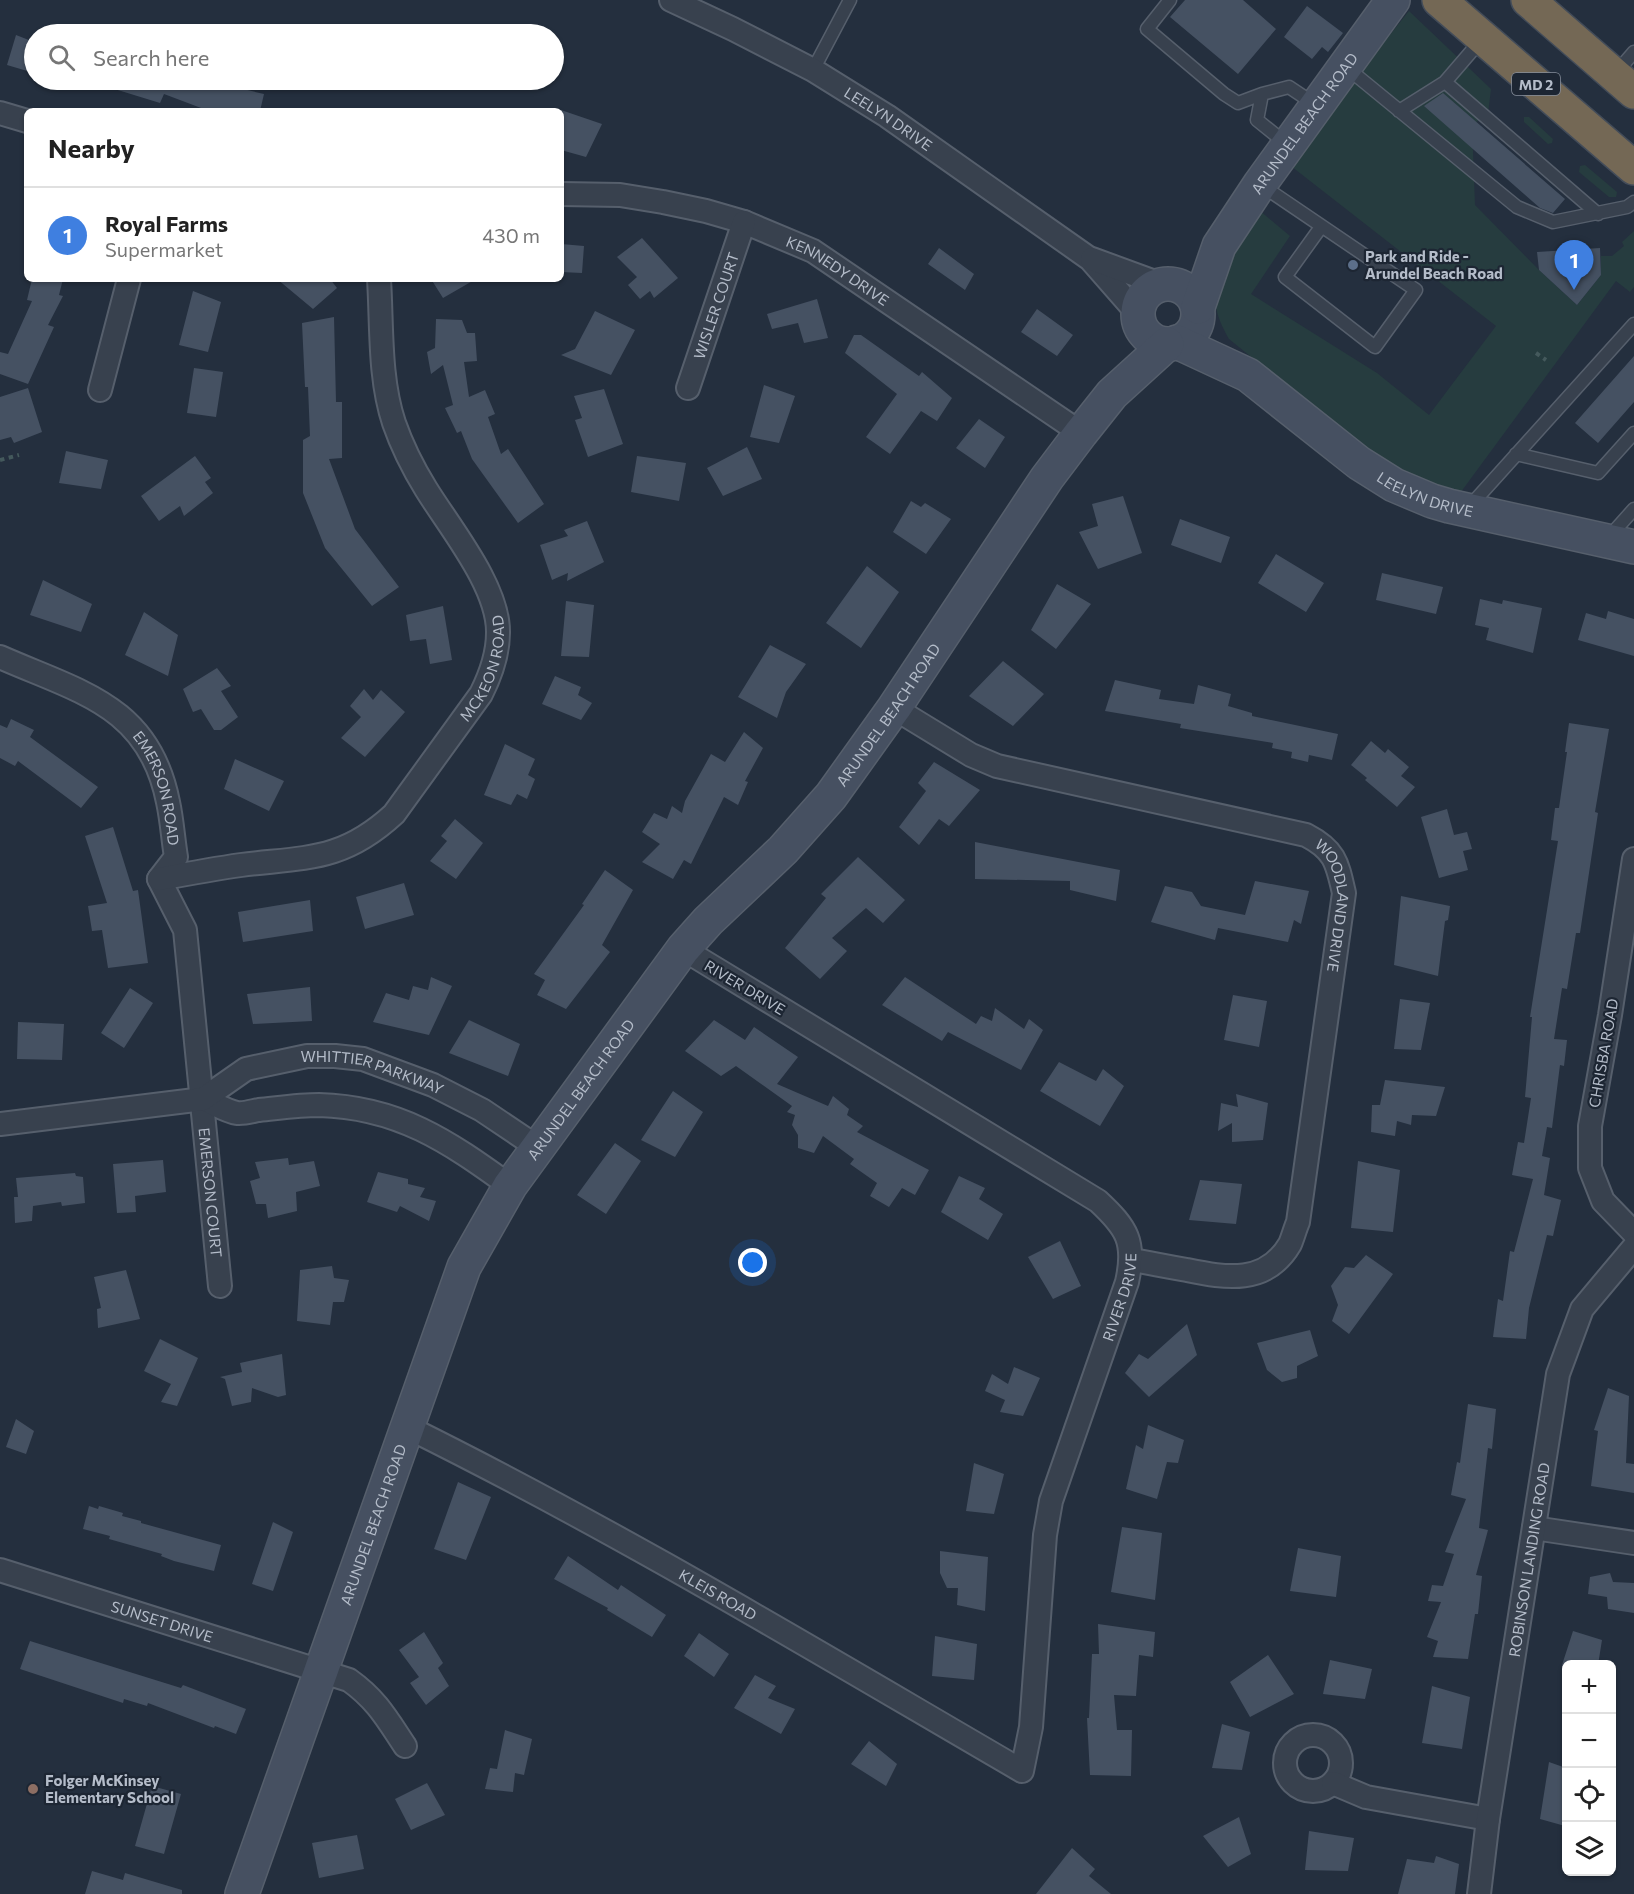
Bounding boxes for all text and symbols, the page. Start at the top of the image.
search box [24,24,564,90]
icon: search [45,41,78,74]
text: Search here [93,44,209,71]
street label: ARUNDEL BEACH ROAD [1247,49,1361,197]
road number: MD 2 [1512,73,1560,95]
street label: LEELYN DRIVE [841,83,936,154]
text: Nearby [48,132,135,163]
text: Royal Farms [105,210,228,237]
text: 1 [63,223,72,247]
text: 430 m [482,223,540,247]
street label: KENNEDY DRIVE [784,232,893,309]
text: Supermarket [105,237,223,261]
pin: 1 [1554,240,1594,290]
place label: Park and Ride - Arundel Beach Road [1365,247,1503,282]
street label: WISLER COURT [689,249,742,361]
marker: Park and Ride - Arundel Beach Road [1346,258,1360,272]
street label: LEELYN DRIVE [1374,468,1475,520]
street label: MCKEON ROAD [455,614,507,724]
street label: ARUNDEL BEACH ROAD [832,640,944,790]
street label: EMERSON ROAD [130,727,183,846]
street label: WOODLAND DRIVE [1312,835,1353,973]
street label: RIVER DRIVE [701,956,789,1018]
street label: CHRISBA ROAD [1585,997,1621,1109]
street label: ARUNDEL BEACH ROAD [523,1015,638,1163]
street label: WHITTIER PARKWAY [301,1047,447,1098]
street label: EMERSON COURT [195,1127,226,1259]
your location [738,1248,767,1277]
street label: RIVER DRIVE [1098,1253,1139,1343]
street label: ARUNDEL BEACH ROAD [336,1441,410,1608]
street label: ROBINSON LANDING ROAD [1505,1461,1553,1658]
street label: KLEIS ROAD [676,1565,760,1624]
street label: SUNSET DRIVE [109,1597,215,1646]
map controls [1562,1660,1616,1876]
button: + [1562,1660,1616,1714]
button: − [1562,1714,1616,1768]
button: locate [1562,1768,1616,1822]
place label: Folger McKinsey Elementary School [45,1771,174,1806]
marker: Folger McKinsey Elementary School [26,1782,40,1796]
button: layers [1562,1822,1616,1876]

